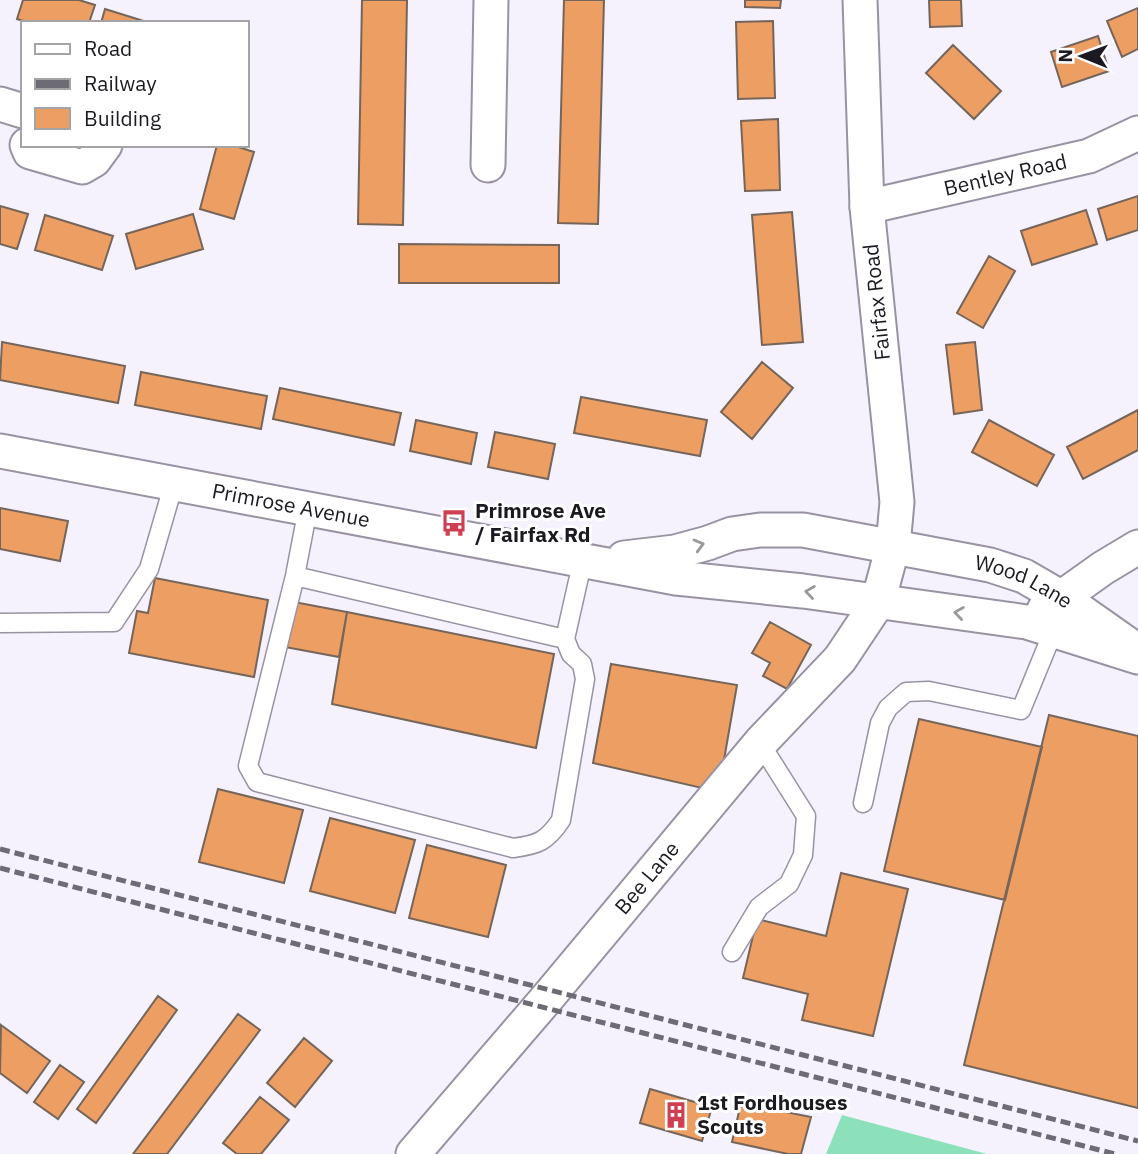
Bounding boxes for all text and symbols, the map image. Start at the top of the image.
legend [21,21,248,147]
north arrow [1047,21,1117,91]
text: Road [84,34,132,62]
text: N [1053,49,1077,63]
text: Railway [84,69,157,97]
text: Building [84,104,161,132]
street label: Bentley Road [941,147,1069,202]
street label: Fairfax Road [856,242,896,362]
street label: Primrose Avenue [210,476,372,533]
place label: Primrose Ave / Fairfax Rd [475,496,606,548]
bus stop icon: Primrose Ave / Fairfax Rd [439,508,469,538]
one-way arrow [693,539,705,554]
street label: Wood Lane [973,548,1079,614]
one-way arrow [805,585,816,600]
one-way arrow [953,605,965,620]
street label: Bee Lane [608,835,685,920]
place label: 1st Fordhouses Scouts [697,1088,848,1140]
building icon: 1st Fordhouses Scouts [661,1100,691,1130]

